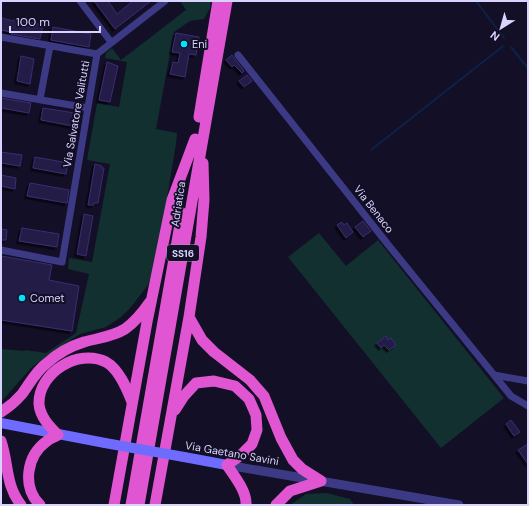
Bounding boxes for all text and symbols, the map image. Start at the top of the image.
scale bar [10,8,100,34]
north arrow [481,8,521,48]
text: 100 m [16,14,50,30]
text: N [488,28,502,44]
place label: Eni [192,37,207,51]
marker: Eni [179,39,189,49]
street label: Via Salvatore Valitutti [60,59,92,169]
street label: Adriatica [168,180,188,228]
street label: Via Benaco [351,182,397,236]
road number: SS16 [167,245,199,261]
place label: Comet [30,291,65,305]
marker: Comet [17,293,27,303]
street label: Via Gaetano Savini [184,438,280,468]

